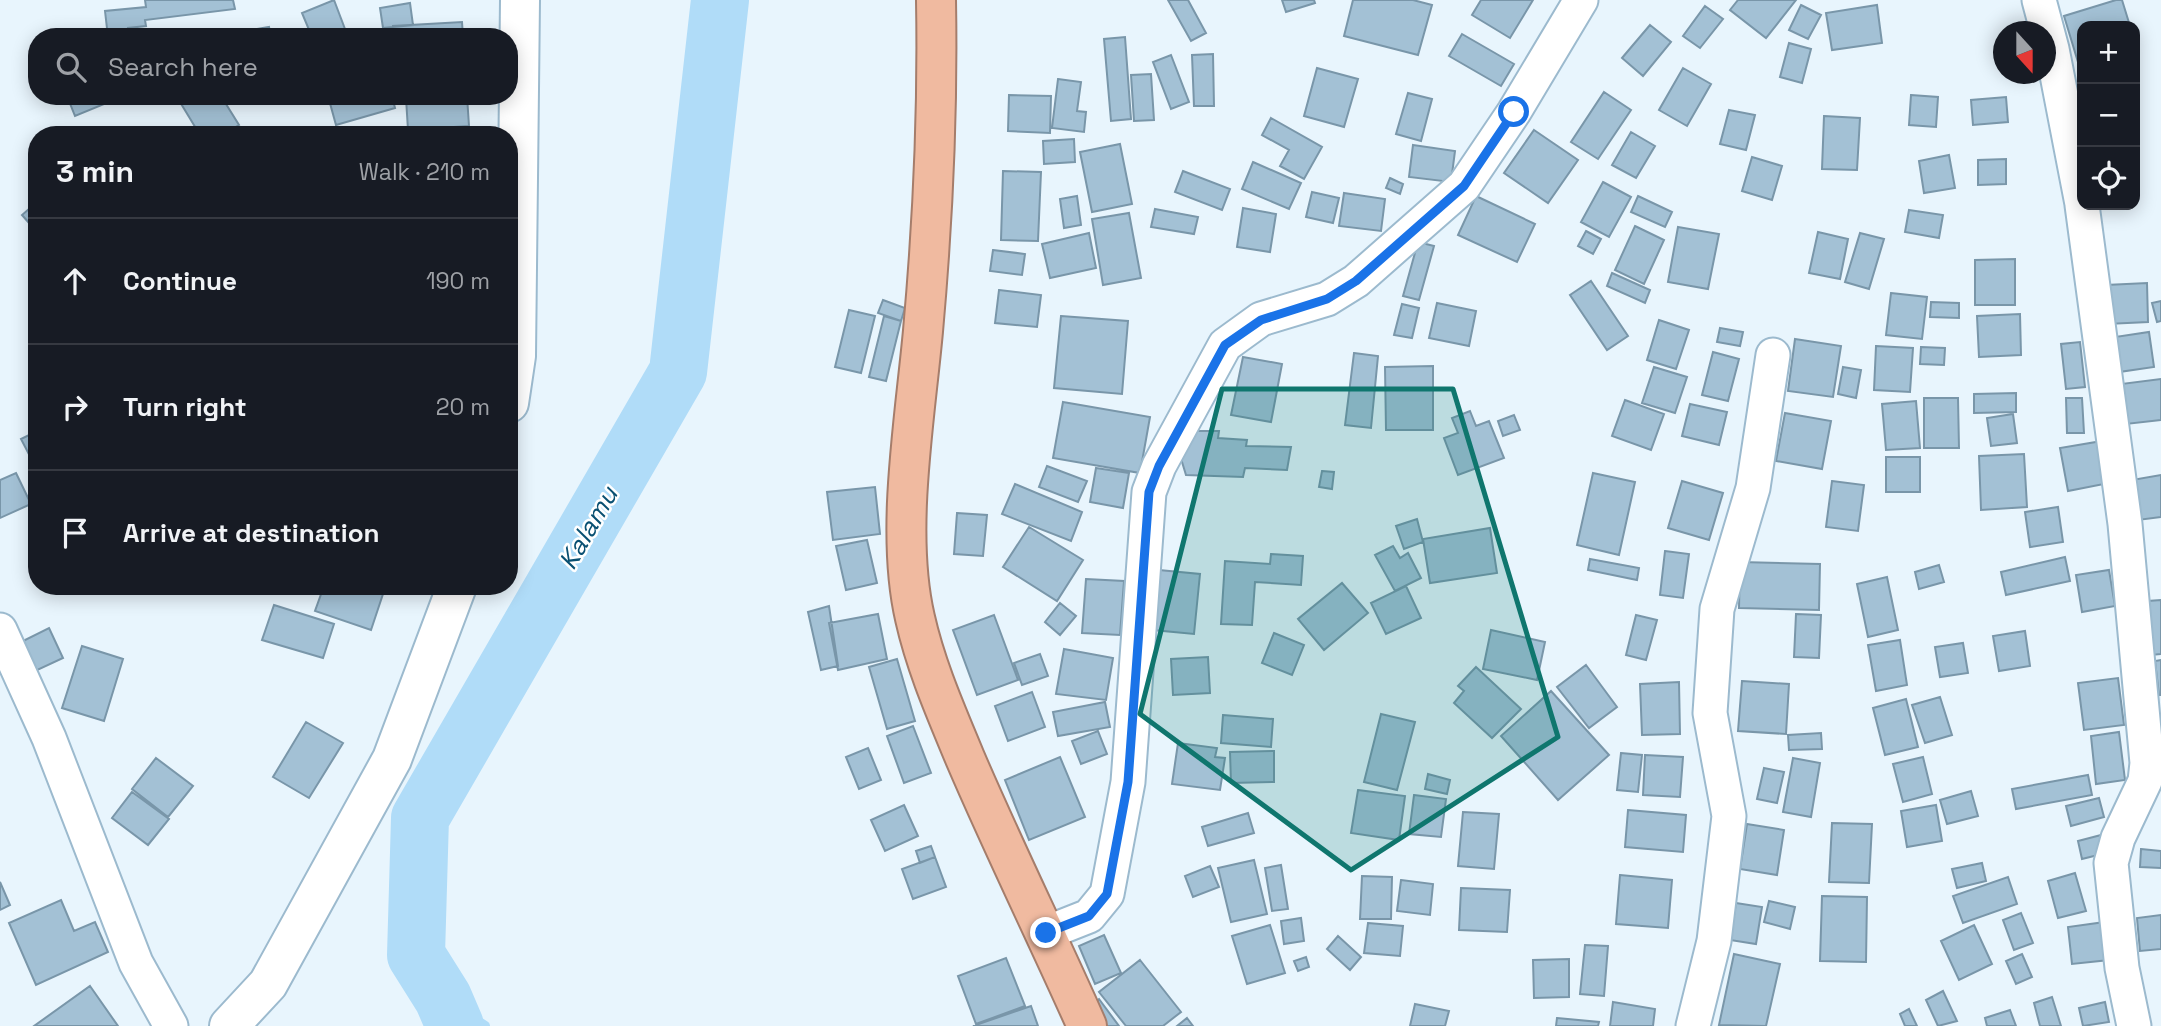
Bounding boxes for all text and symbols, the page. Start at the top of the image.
north arrow [1993,21,2056,84]
map controls [2077,21,2140,210]
button: + [2077,21,2140,84]
search box [28,28,518,105]
icon: search [52,48,90,86]
text: Search here [108,50,258,84]
button: − [2077,84,2140,147]
route start [1498,96,1529,127]
button: locate [2077,147,2140,210]
text: 3 min [56,152,134,191]
text: Walk · 210 m [359,157,490,187]
icon: ahead [56,262,94,300]
text: Continue [123,264,237,298]
text: 190 m [426,266,490,296]
icon: right [56,388,94,426]
text: Turn right [123,390,247,424]
text: 20 m [436,392,490,422]
water label: Kalamu [551,480,626,576]
icon: arrive [56,514,94,552]
text: Arrive at destination [123,516,380,550]
route end [1030,917,1061,948]

